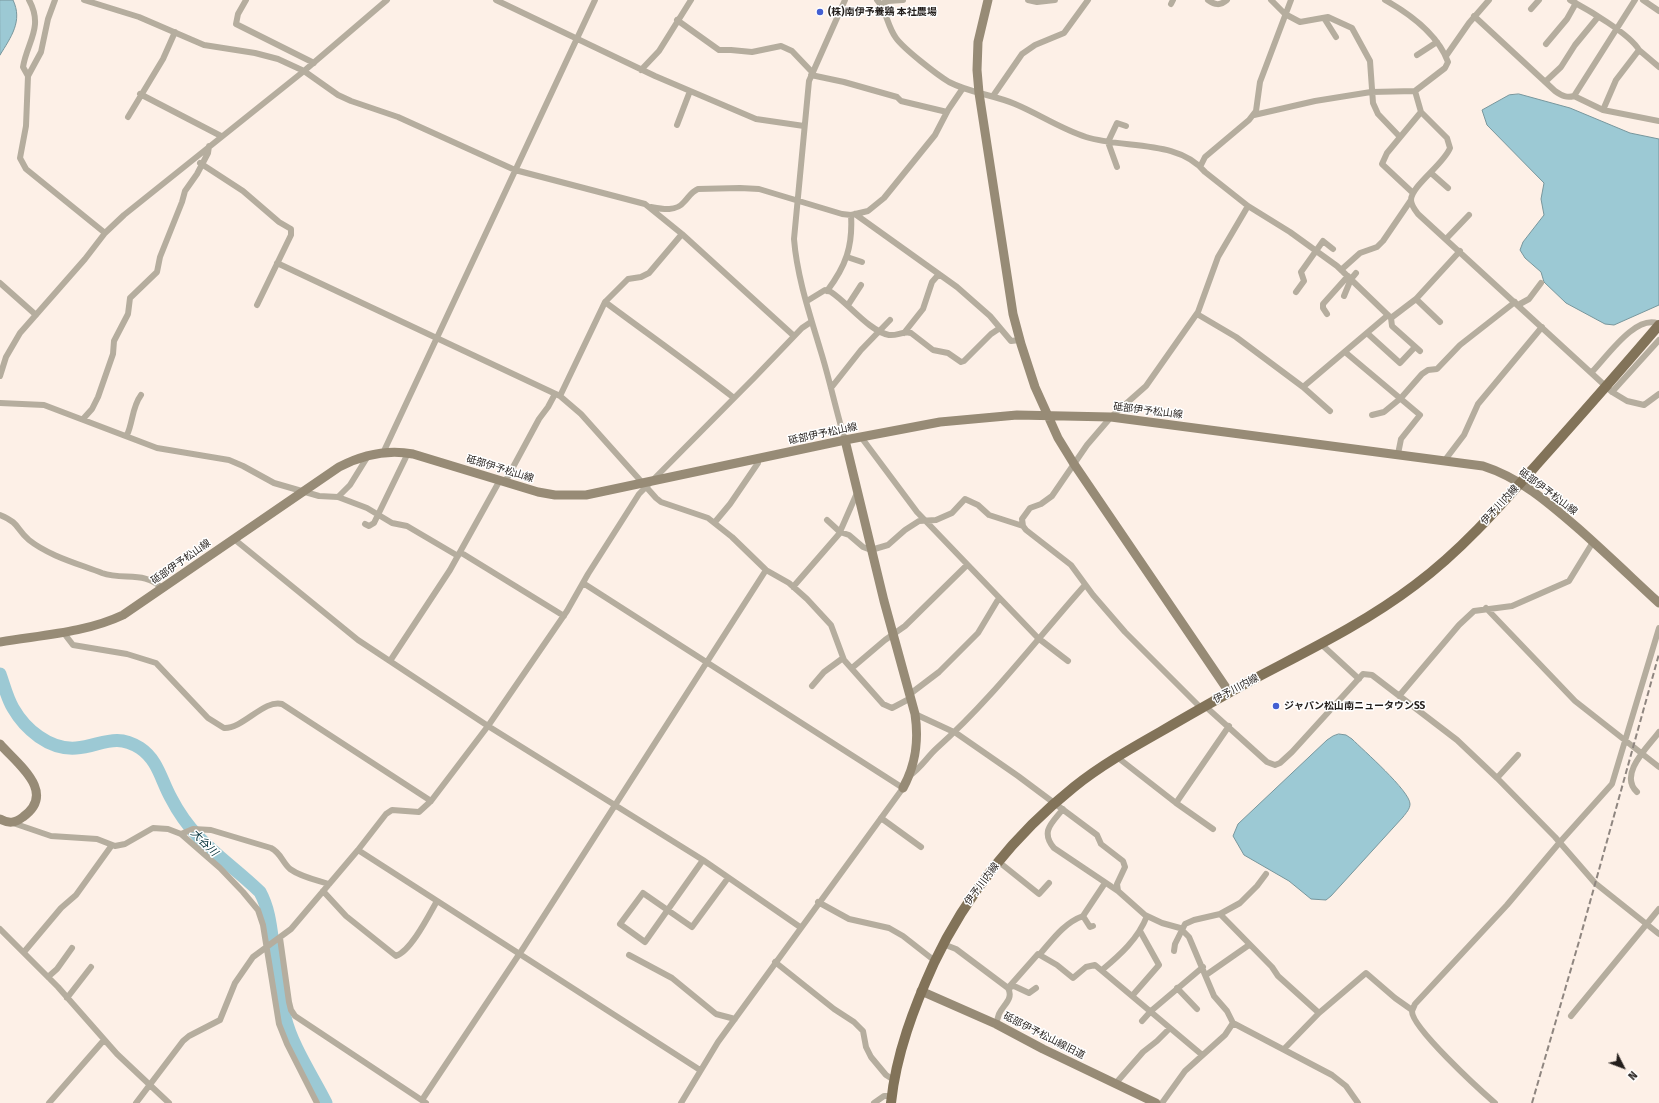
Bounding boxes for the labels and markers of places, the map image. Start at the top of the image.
place label: (株)南伊予養鶏 本社農場 [828,6,937,18]
marker: (株)南伊予養鶏 本社農場 [815,7,825,17]
place label: ジャパン松山南ニュータウンSS [1284,700,1425,712]
marker: ジャパン松山南ニュータウンSS [1271,701,1281,711]

